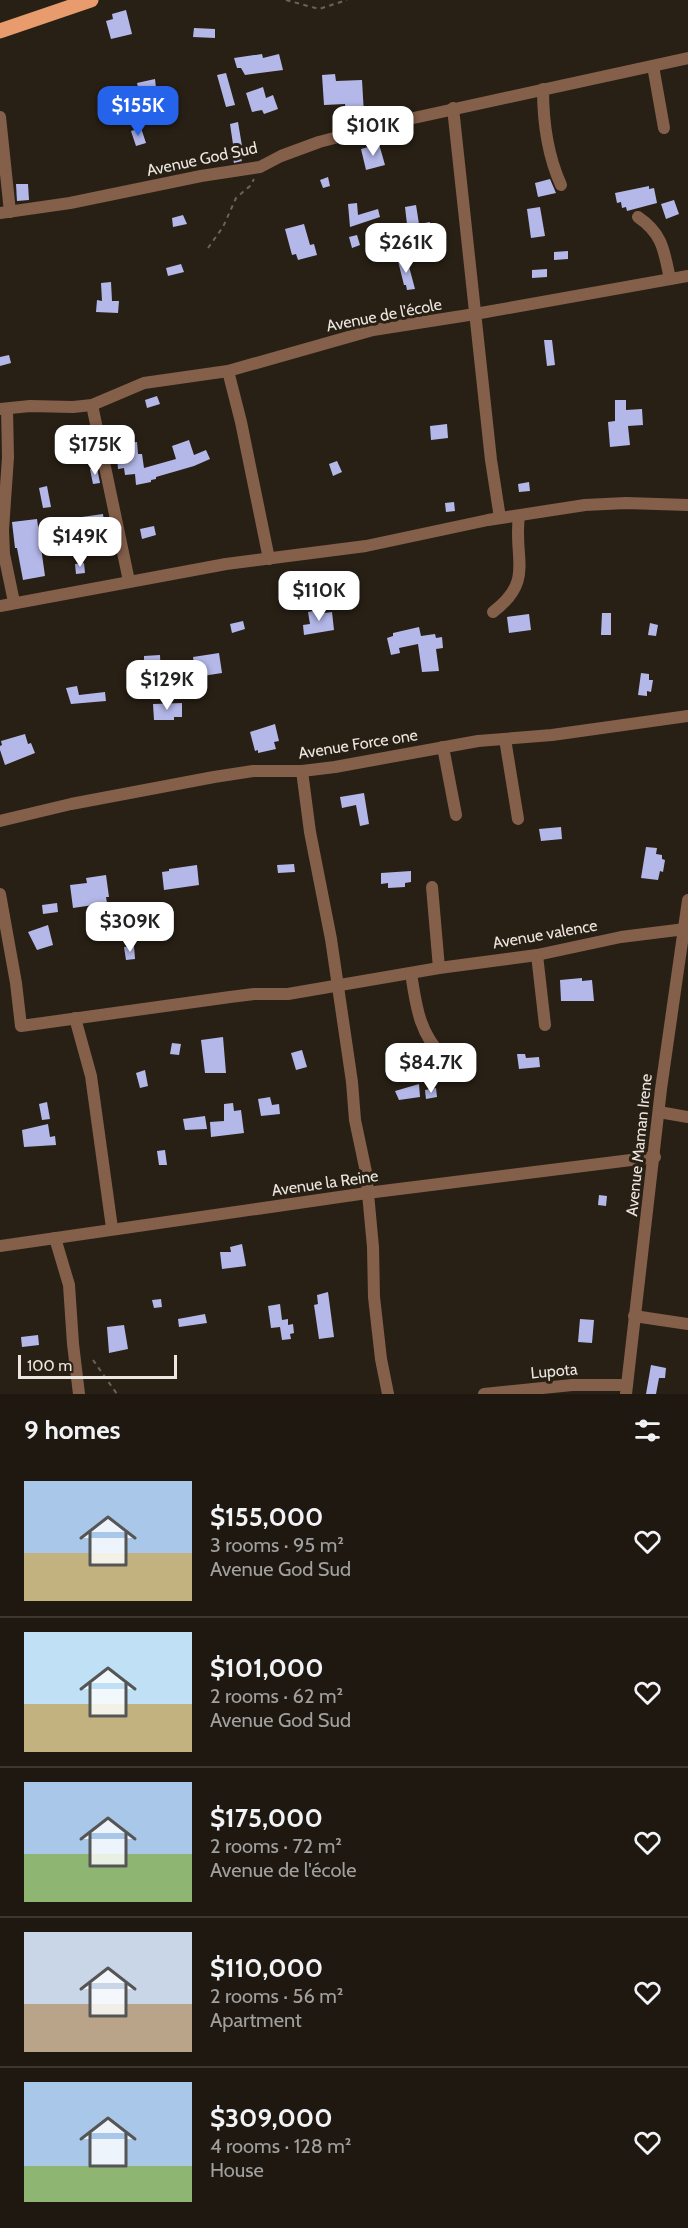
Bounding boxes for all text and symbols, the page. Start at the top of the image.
pin: $155K [96,86,180,137]
text: $155K [112,93,165,117]
pin: $101K [331,106,415,157]
text: $101K [346,113,400,137]
street label: Avenue God Sud [145,138,259,180]
pin: $261K [364,223,448,274]
text: $261K [379,230,433,254]
street label: Avenue de l'école [325,295,443,335]
pin: $175K [53,425,137,476]
text: $175K [69,432,121,456]
pin: $149K [38,517,122,568]
text: $149K [52,524,108,548]
pin: $110K [277,571,361,622]
text: $110K [292,578,346,602]
pin: $129K [125,660,209,711]
text: $129K [140,667,194,691]
street label: Avenue Force one [297,725,419,763]
pin: $309K [88,902,172,953]
text: $309K [100,909,160,933]
street label: Avenue valence [491,915,599,953]
pin: $84.7K [382,1043,480,1094]
text: $84.7K [399,1050,463,1074]
street label: Avenue Maman Irene [622,1073,656,1217]
street label: Avenue la Reine [270,1166,380,1200]
scale bar [18,1352,177,1380]
text: 100 m [27,1356,72,1375]
street label: Lupota [530,1359,579,1383]
text: 9 homes [24,1414,121,1446]
icon: filters [631,1414,664,1447]
text: $155,000 [210,1501,323,1533]
icon: home [72,1505,144,1577]
icon: heart [631,1525,664,1558]
text: 3 rooms · 95 m² [210,1533,344,1557]
text: Avenue God Sud [210,1557,351,1581]
text: $101,000 [210,1652,324,1684]
icon: home [72,1656,144,1728]
icon: heart [631,1676,664,1709]
text: 2 rooms · 62 m² [210,1684,343,1708]
text: Avenue God Sud [210,1708,351,1732]
text: $175,000 [210,1802,323,1834]
icon: home [72,1806,144,1878]
icon: heart [631,1826,664,1859]
text: 2 rooms · 72 m² [210,1834,342,1858]
text: Avenue de l'école [210,1858,356,1882]
text: $110,000 [210,1952,323,1984]
icon: home [72,1956,144,2028]
icon: heart [631,1976,664,2009]
text: 2 rooms · 56 m² [210,1984,343,2008]
text: Apartment [210,2008,302,2032]
text: $309,000 [210,2102,333,2134]
icon: home [72,2106,144,2178]
icon: heart [631,2126,664,2159]
text: 4 rooms · 128 m² [210,2134,352,2158]
text: House [210,2158,264,2182]

